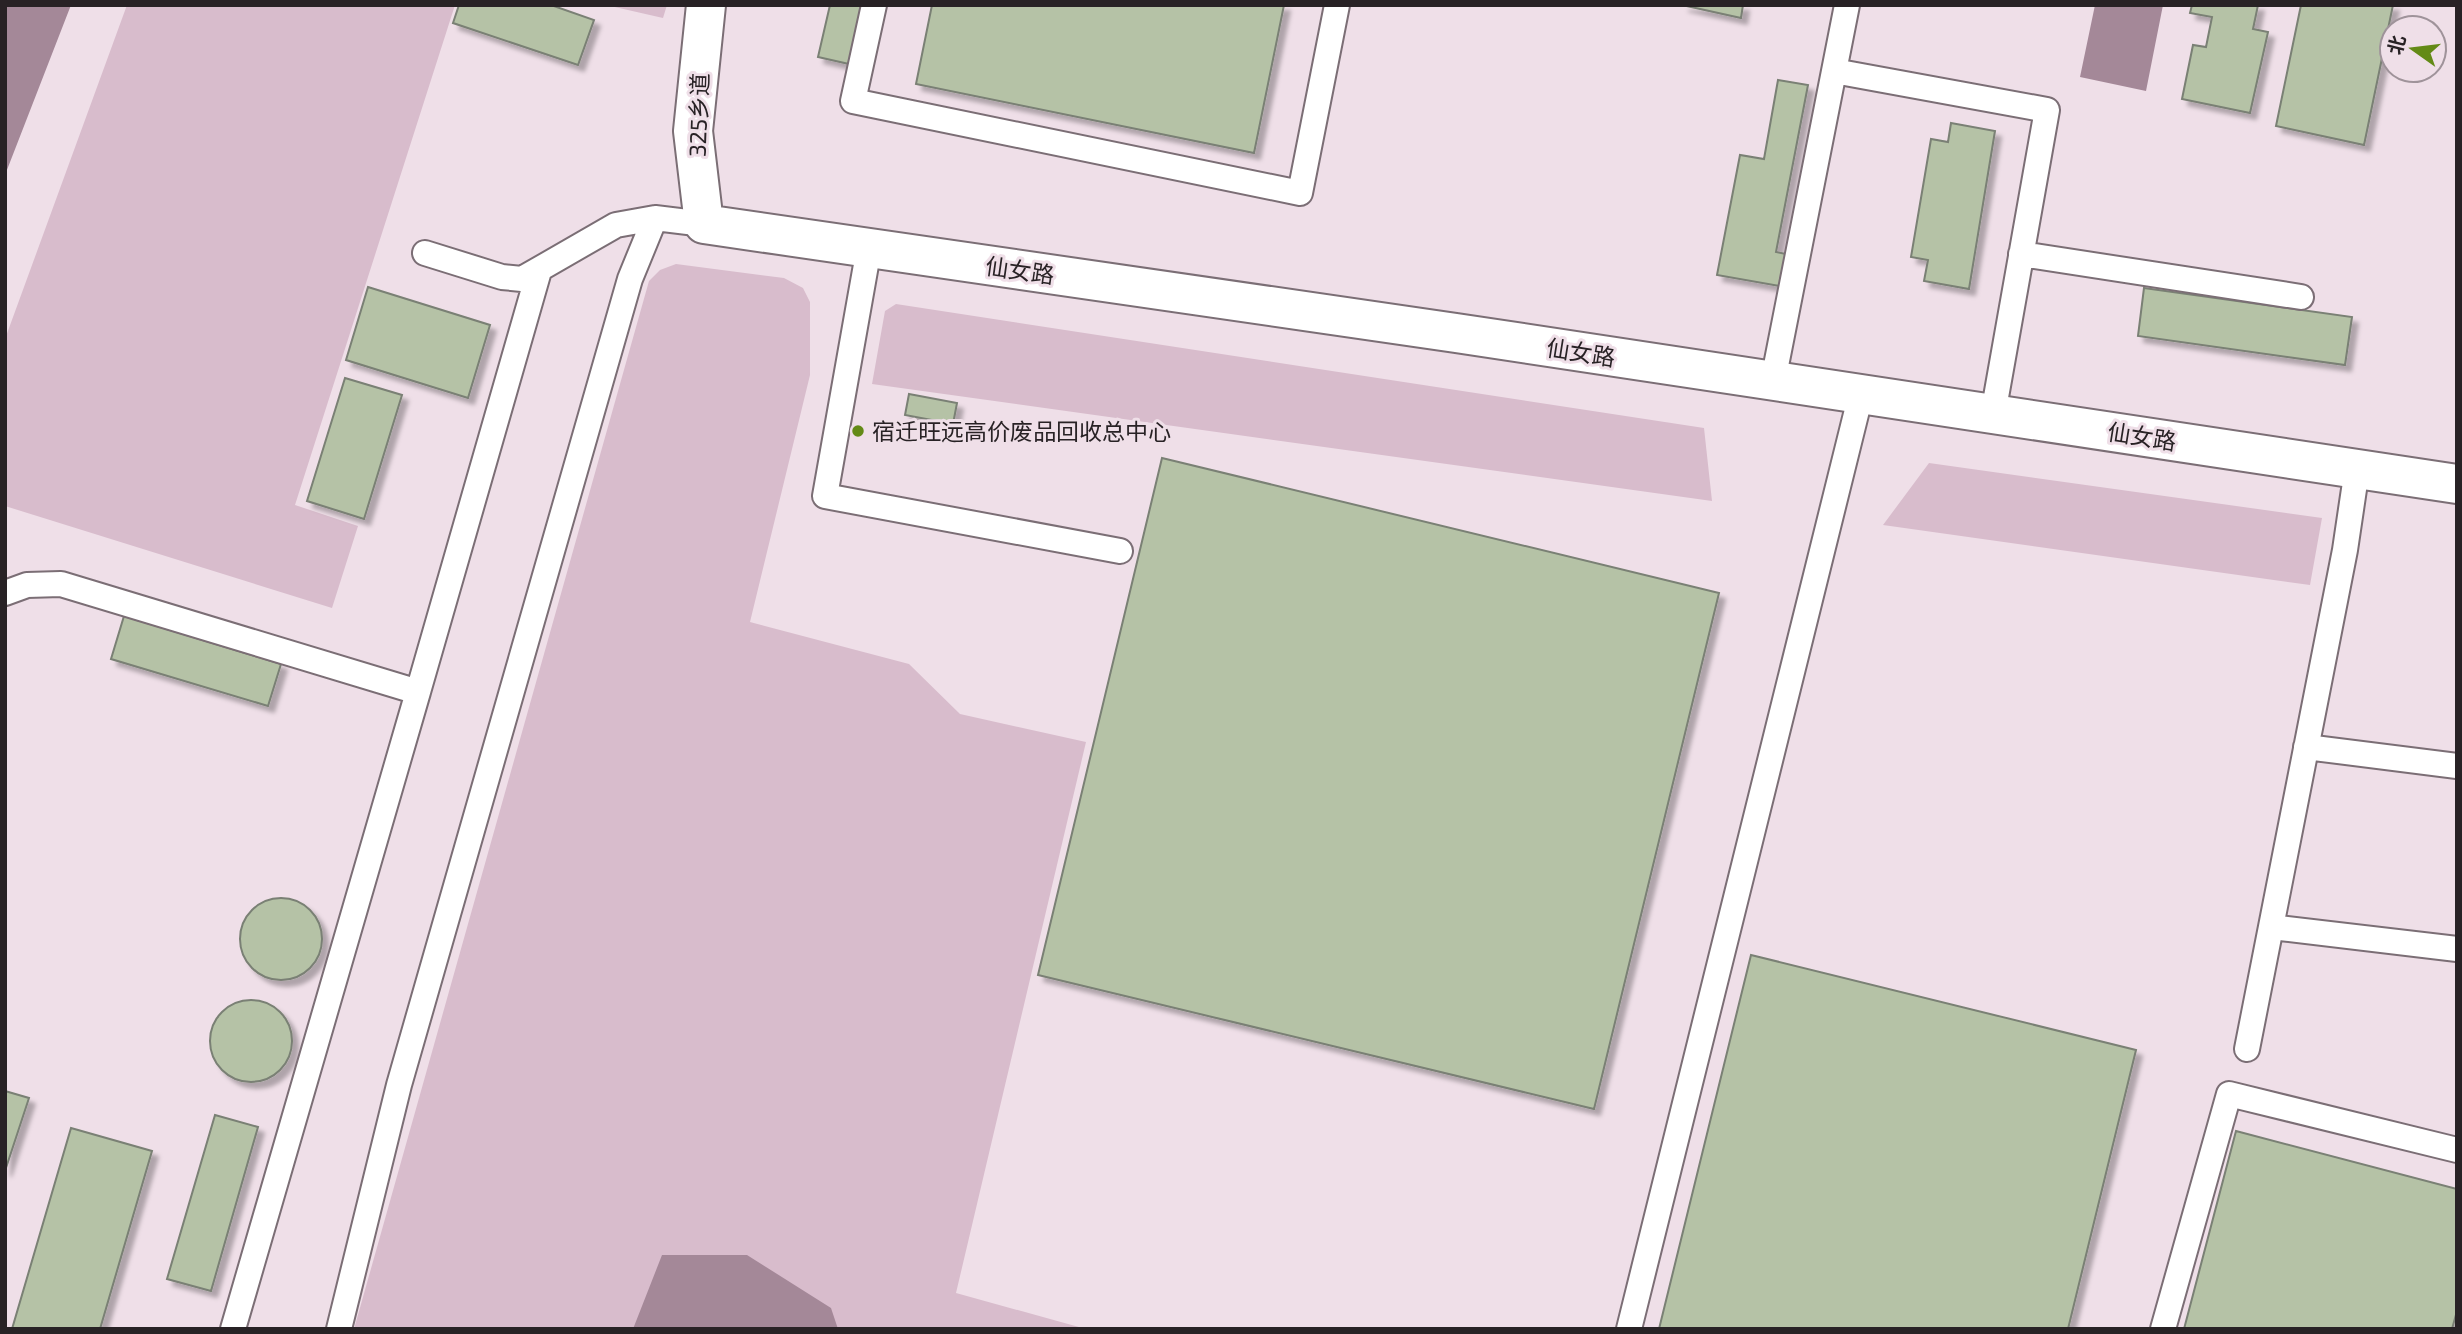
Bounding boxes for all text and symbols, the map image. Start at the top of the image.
north arrow [2378,14,2448,84]
text: 北 [2383,33,2409,57]
street label: 325乡道 [683,73,713,157]
street label: 仙女路 [984,251,1056,289]
street label: 仙女路 [1545,333,1617,371]
place label: 宿迁旺远高价废品回收总中心 [872,417,1171,445]
street label: 仙女路 [2106,417,2178,455]
marker: 宿迁旺远高价废品回收总中心 [850,423,866,439]

